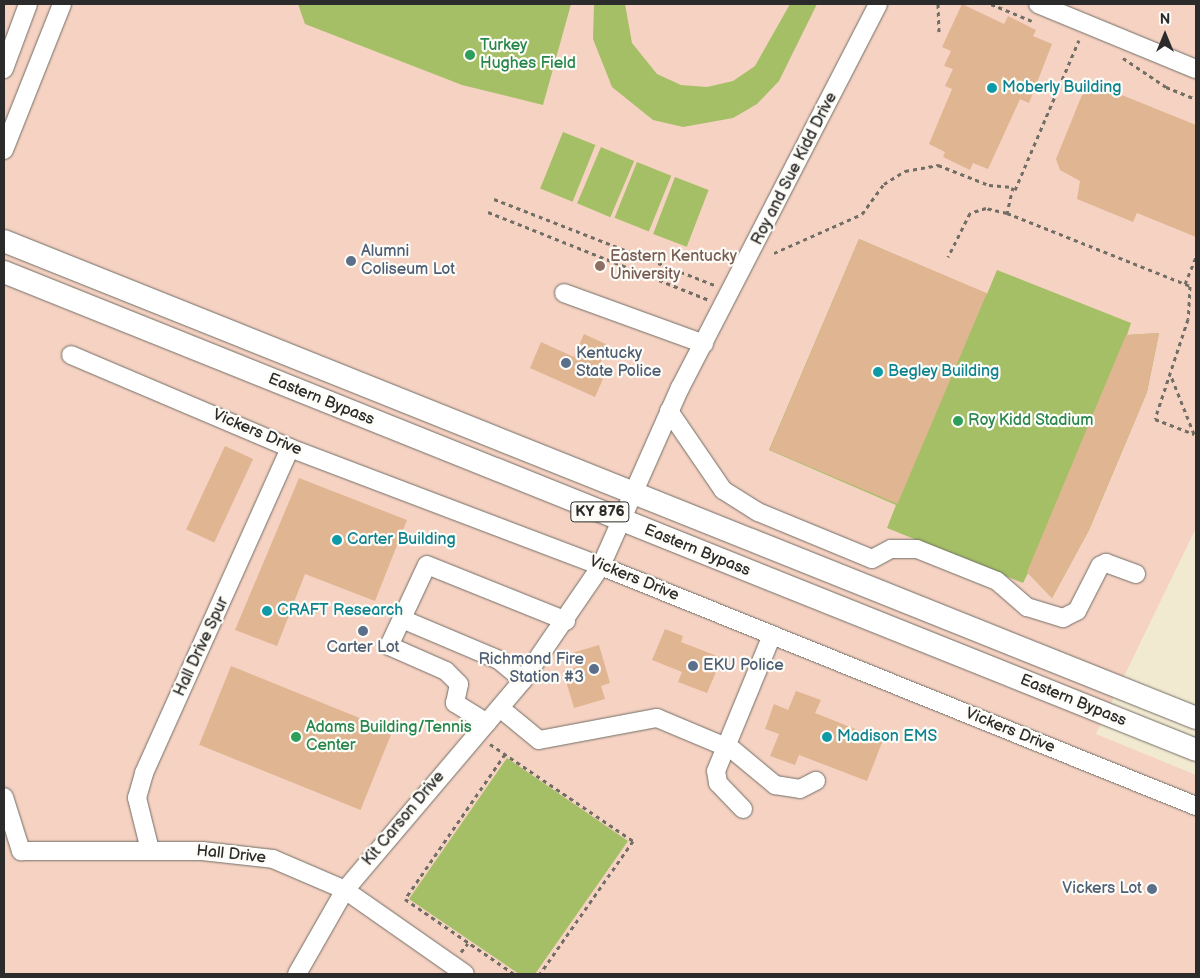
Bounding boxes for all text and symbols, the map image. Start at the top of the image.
north arrow [1140,10,1190,60]
text: N [1160,11,1170,28]
place label: Turkey Hughes Field [480,36,576,74]
marker: Turkey Hughes Field [464,49,476,61]
place label: Moberly Building [1002,78,1123,98]
marker: Moberly Building [986,82,998,94]
street label: Roy and Sue Kidd Drive [748,89,842,249]
place label: Alumni Coliseum Lot [361,242,455,280]
place label: Eastern Kentucky University [610,247,737,285]
marker: Alumni Coliseum Lot [345,255,357,267]
marker: Eastern Kentucky University [594,260,606,272]
place label: Kentucky State Police [576,344,661,382]
marker: Kentucky State Police [560,357,572,369]
place label: Begley Building [888,362,1000,382]
marker: Begley Building [872,366,884,378]
street label: Eastern Bypass [265,370,377,430]
street label: Vickers Drive [210,406,304,460]
place label: Roy Kidd Stadium [968,411,1095,431]
marker: Roy Kidd Stadium [952,415,964,427]
road number: KY 876 [570,500,630,524]
street label: Eastern Bypass [641,521,753,581]
place label: Carter Building [347,530,456,550]
marker: Carter Building [331,534,343,546]
street label: Vickers Drive [586,552,682,606]
street label: Hall Drive Spur [171,594,233,700]
place label: CRAFT Research [277,601,403,621]
marker: CRAFT Research [261,605,273,617]
marker: Carter Lot [357,625,369,637]
place label: Carter Lot [327,638,399,658]
place label: Richmond Fire Station #3 [478,650,584,688]
place label: EKU Police [703,656,784,676]
marker: EKU Police [687,660,699,672]
marker: Richmond Fire Station #3 [588,663,600,675]
street label: Eastern Bypass [1017,671,1129,731]
street label: Vickers Drive [962,704,1058,758]
place label: Adams Building/Tennis Center [306,718,472,756]
place label: Madison EMS [837,727,937,747]
marker: Adams Building/Tennis Center [290,731,302,743]
marker: Madison EMS [821,731,833,743]
street label: Kit Carson Drive [359,768,449,870]
street label: Hall Drive [195,842,267,868]
place label: Vickers Lot [1062,879,1142,899]
marker: Vickers Lot [1146,883,1158,895]

